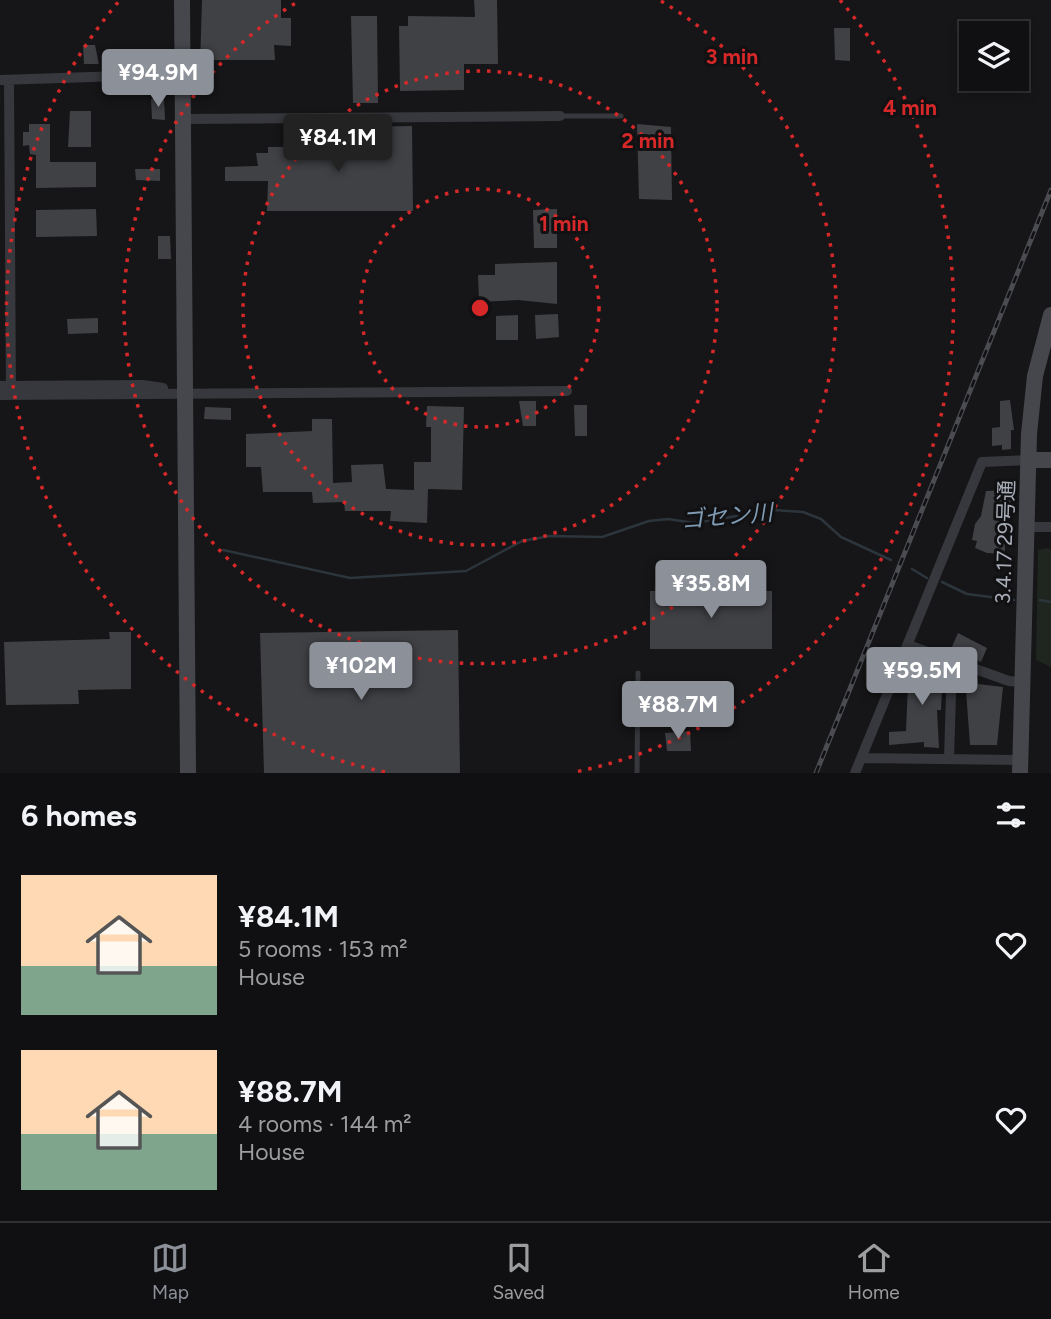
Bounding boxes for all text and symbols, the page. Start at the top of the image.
map controls [959,21,1029,91]
button: layers [959,21,1029,91]
text: 3 min [706,44,758,69]
pin: ¥94.9M [101,50,215,109]
text: ¥94.9M [118,58,198,86]
text: 4 min [883,95,937,120]
pin: ¥84.1M [281,114,395,174]
text: ¥84.1M [299,123,377,151]
text: 2 min [622,128,674,153]
text: 1 min [539,211,589,236]
centre of rings [468,296,492,320]
street label: 3.4.17 29号通 [990,480,1019,604]
water label: ゴセン川 [680,498,777,534]
pin: ¥35.8M [654,560,768,620]
text: ¥35.8M [671,569,751,597]
pin: ¥102M [312,642,410,702]
pin: ¥59.5M [865,648,979,707]
text: ¥102M [325,651,397,679]
text: ¥59.5M [882,656,962,684]
pin: ¥88.7M [621,682,735,741]
text: ¥88.7M [638,690,718,718]
icon: filters [992,796,1030,834]
text: 6 homes [21,797,137,834]
text: ¥84.1M [238,898,339,935]
icon: home [77,903,161,987]
icon: heart [992,926,1030,964]
text: 5 rooms · 153 m² [238,935,408,963]
text: House [238,963,305,991]
text: ¥88.7M [238,1073,342,1110]
icon: home [77,1078,161,1162]
icon: heart [992,1101,1030,1139]
text: 4 rooms · 144 m² [238,1110,412,1138]
text: House [238,1138,305,1166]
tab: Map [151,1239,189,1304]
tab: Saved [492,1239,545,1304]
tab: Home [848,1239,900,1304]

